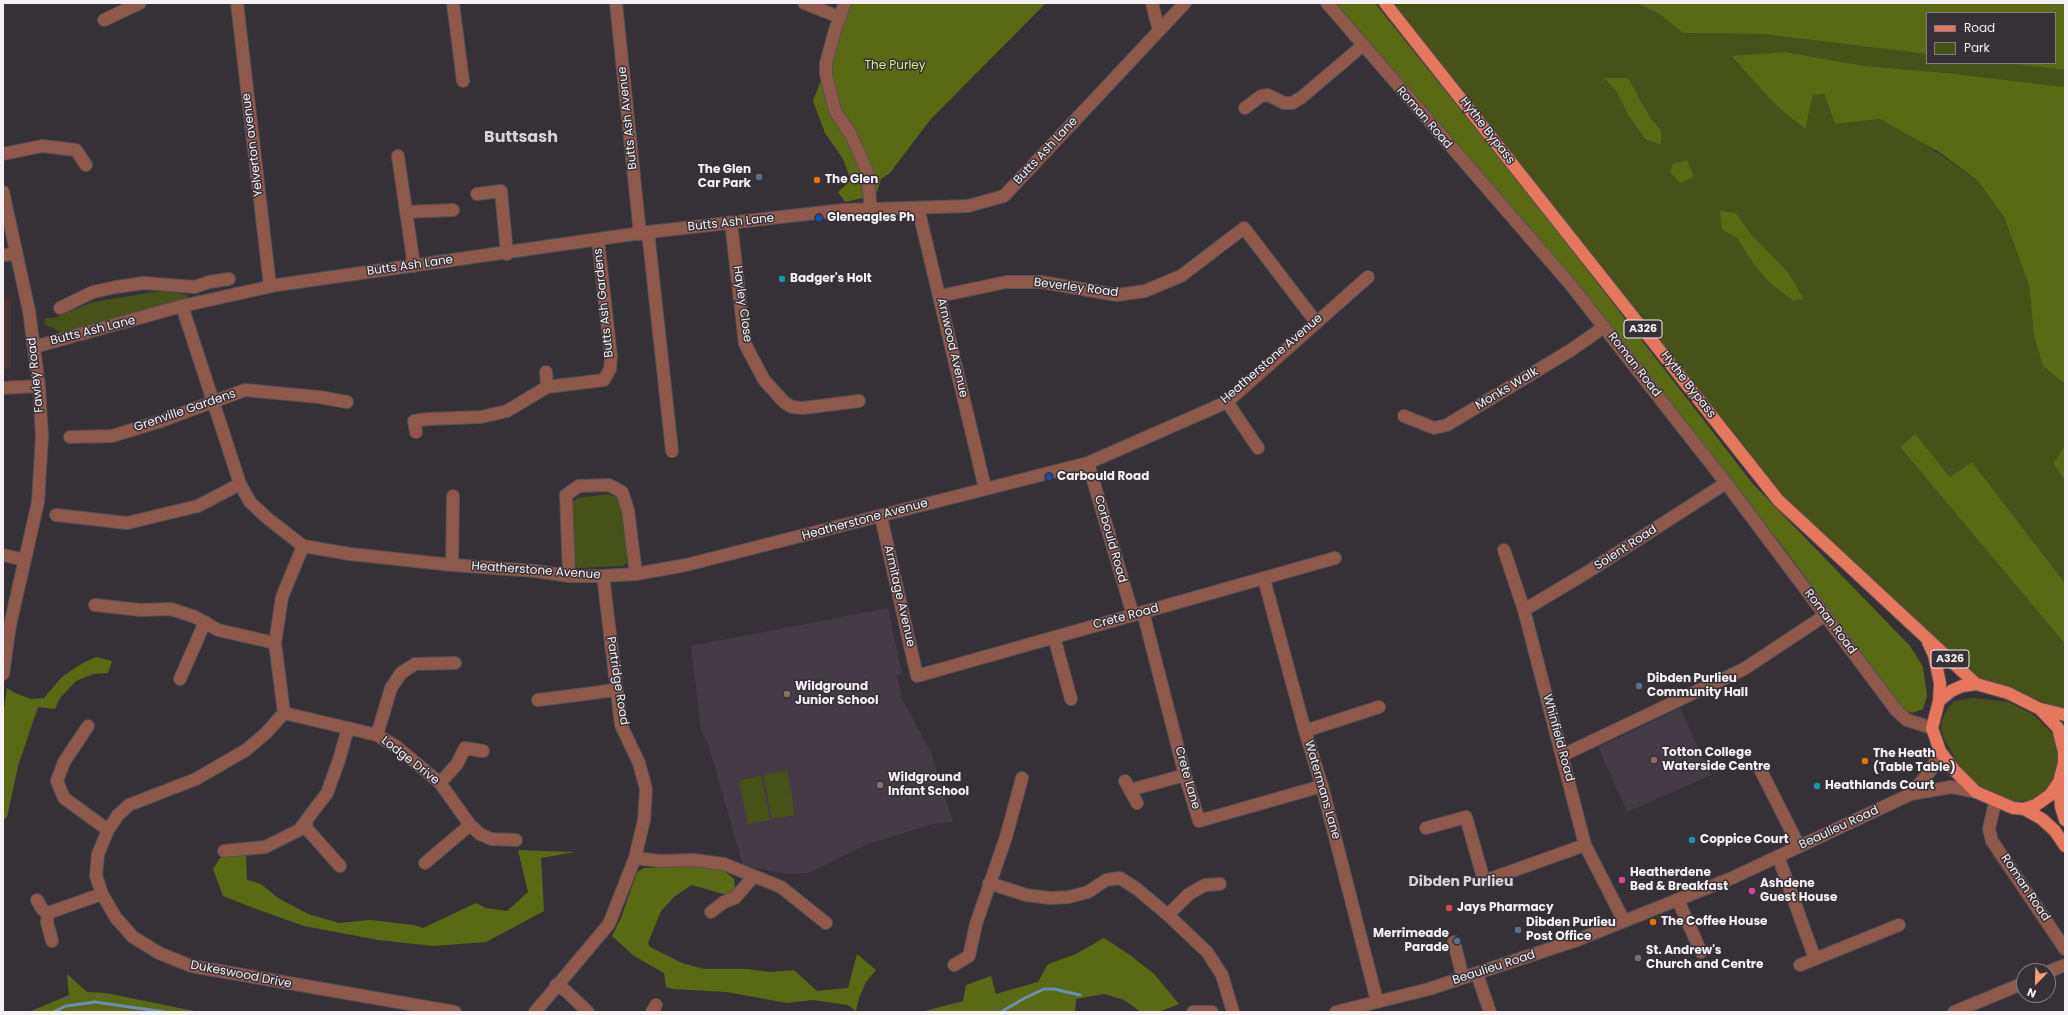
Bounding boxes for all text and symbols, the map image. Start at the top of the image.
legend [1926,12,2056,64]
text: Road [1964,19,1995,36]
text: Park [1964,39,1990,56]
park label: The Purley [864,59,926,73]
street label: Butts Ash Avenue [615,66,641,170]
street label: Roman Road [1393,84,1455,152]
street label: Yelverton avenue [240,92,266,198]
street label: Hythe Bypass [1457,95,1517,167]
street label: Butts Ash Lane [1011,114,1081,188]
district label: Buttsash [484,128,558,148]
place label: The Glen Car Park [698,163,751,191]
marker: The Glen Car Park [754,172,764,182]
place label: The Glen [825,173,878,187]
marker: The Glen [812,175,822,185]
street label: Butts Ash Lane [687,211,775,235]
place label: Gleneagles Ph [827,211,915,225]
marker: Gleneagles Ph [814,213,824,223]
street label: Butts Ash Gardens [591,248,617,358]
street label: Butts Ash Lane [366,253,454,279]
street label: Hayley Close [730,265,754,343]
place label: Badger's Holt [790,272,872,286]
marker: Badger's Holt [777,274,787,284]
street label: Beverley Road [1033,276,1119,300]
street label: Arnwood Avenue [934,297,970,399]
street label: Heatherstone Avenue [1218,311,1326,407]
street label: Butts Ash Lane [49,314,137,348]
road number: A326 [1624,320,1662,338]
street label: Roman Road [1604,330,1664,400]
street label: Fawley Road [25,337,47,413]
street label: Hythe Bypass [1658,349,1718,421]
street label: Monks Walk [1473,365,1541,413]
street label: Grenville Gardens [132,387,238,435]
place label: Carbould Road [1057,470,1149,484]
marker: Carbould Road [1044,472,1054,482]
street label: Corbould Road [1091,494,1129,584]
street label: Heatherstone Avenue [801,496,929,544]
street label: Solent Road [1592,522,1660,574]
street label: Armitage Avenue [880,544,918,648]
street label: Heatherstone Avenue [471,559,601,583]
street label: Roman Road [1801,587,1859,657]
street label: Crete Road [1092,601,1160,633]
street label: Partridge Road [603,636,631,726]
road number: A326 [1931,650,1969,668]
place label: Dibden Purlieu Community Hall [1647,672,1748,700]
place label: Wildground Junior School [795,680,879,708]
marker: Dibden Purlieu Community Hall [1634,681,1644,691]
marker: Wildground Junior School [782,689,792,699]
street label: Whinfield Road [1539,693,1577,783]
street label: Lodge Drive [378,734,442,788]
street label: Watermans Lane [1301,739,1343,841]
street label: Crete Lane [1171,745,1203,811]
place label: Totton College Waterside Centre [1662,746,1771,774]
place label: The Heath (Table Table) [1873,747,1956,775]
marker: Totton College Waterside Centre [1649,755,1659,765]
marker: The Heath (Table Table) [1860,756,1870,766]
place label: Wildground Infant School [888,771,969,799]
place label: Heathlands Court [1825,779,1934,793]
marker: Wildground Infant School [875,780,885,790]
marker: Heathlands Court [1812,781,1822,791]
street label: Beaulieu Road [1797,803,1881,853]
place label: Coppice Court [1700,833,1789,847]
marker: Coppice Court [1687,835,1697,845]
street label: Roman Road [1997,852,2053,924]
place label: Heatherdene Bed & Breakfast [1630,866,1728,894]
district label: Dibden Purlieu [1409,874,1513,890]
marker: Heatherdene Bed & Breakfast [1617,875,1627,885]
place label: Ashdene Guest House [1760,877,1837,905]
marker: Ashdene Guest House [1747,886,1757,896]
place label: Jays Pharmacy [1457,901,1553,915]
marker: Jays Pharmacy [1444,903,1454,913]
place label: The Coffee House [1661,915,1767,929]
place label: Dibden Purlieu Post Office [1526,916,1616,944]
marker: The Coffee House [1648,917,1658,927]
marker: Dibden Purlieu Post Office [1513,925,1523,935]
place label: Merrimeade Parade [1373,927,1449,955]
marker: Merrimeade Parade [1452,936,1462,946]
place label: St. Andrew's Church and Centre [1646,944,1763,972]
street label: Beaulieu Road [1451,948,1537,988]
marker: St. Andrew's Church and Centre [1633,953,1643,963]
street label: Dukeswood Drive [189,958,293,992]
north arrow [2016,963,2056,1003]
text: N [2025,984,2039,1002]

